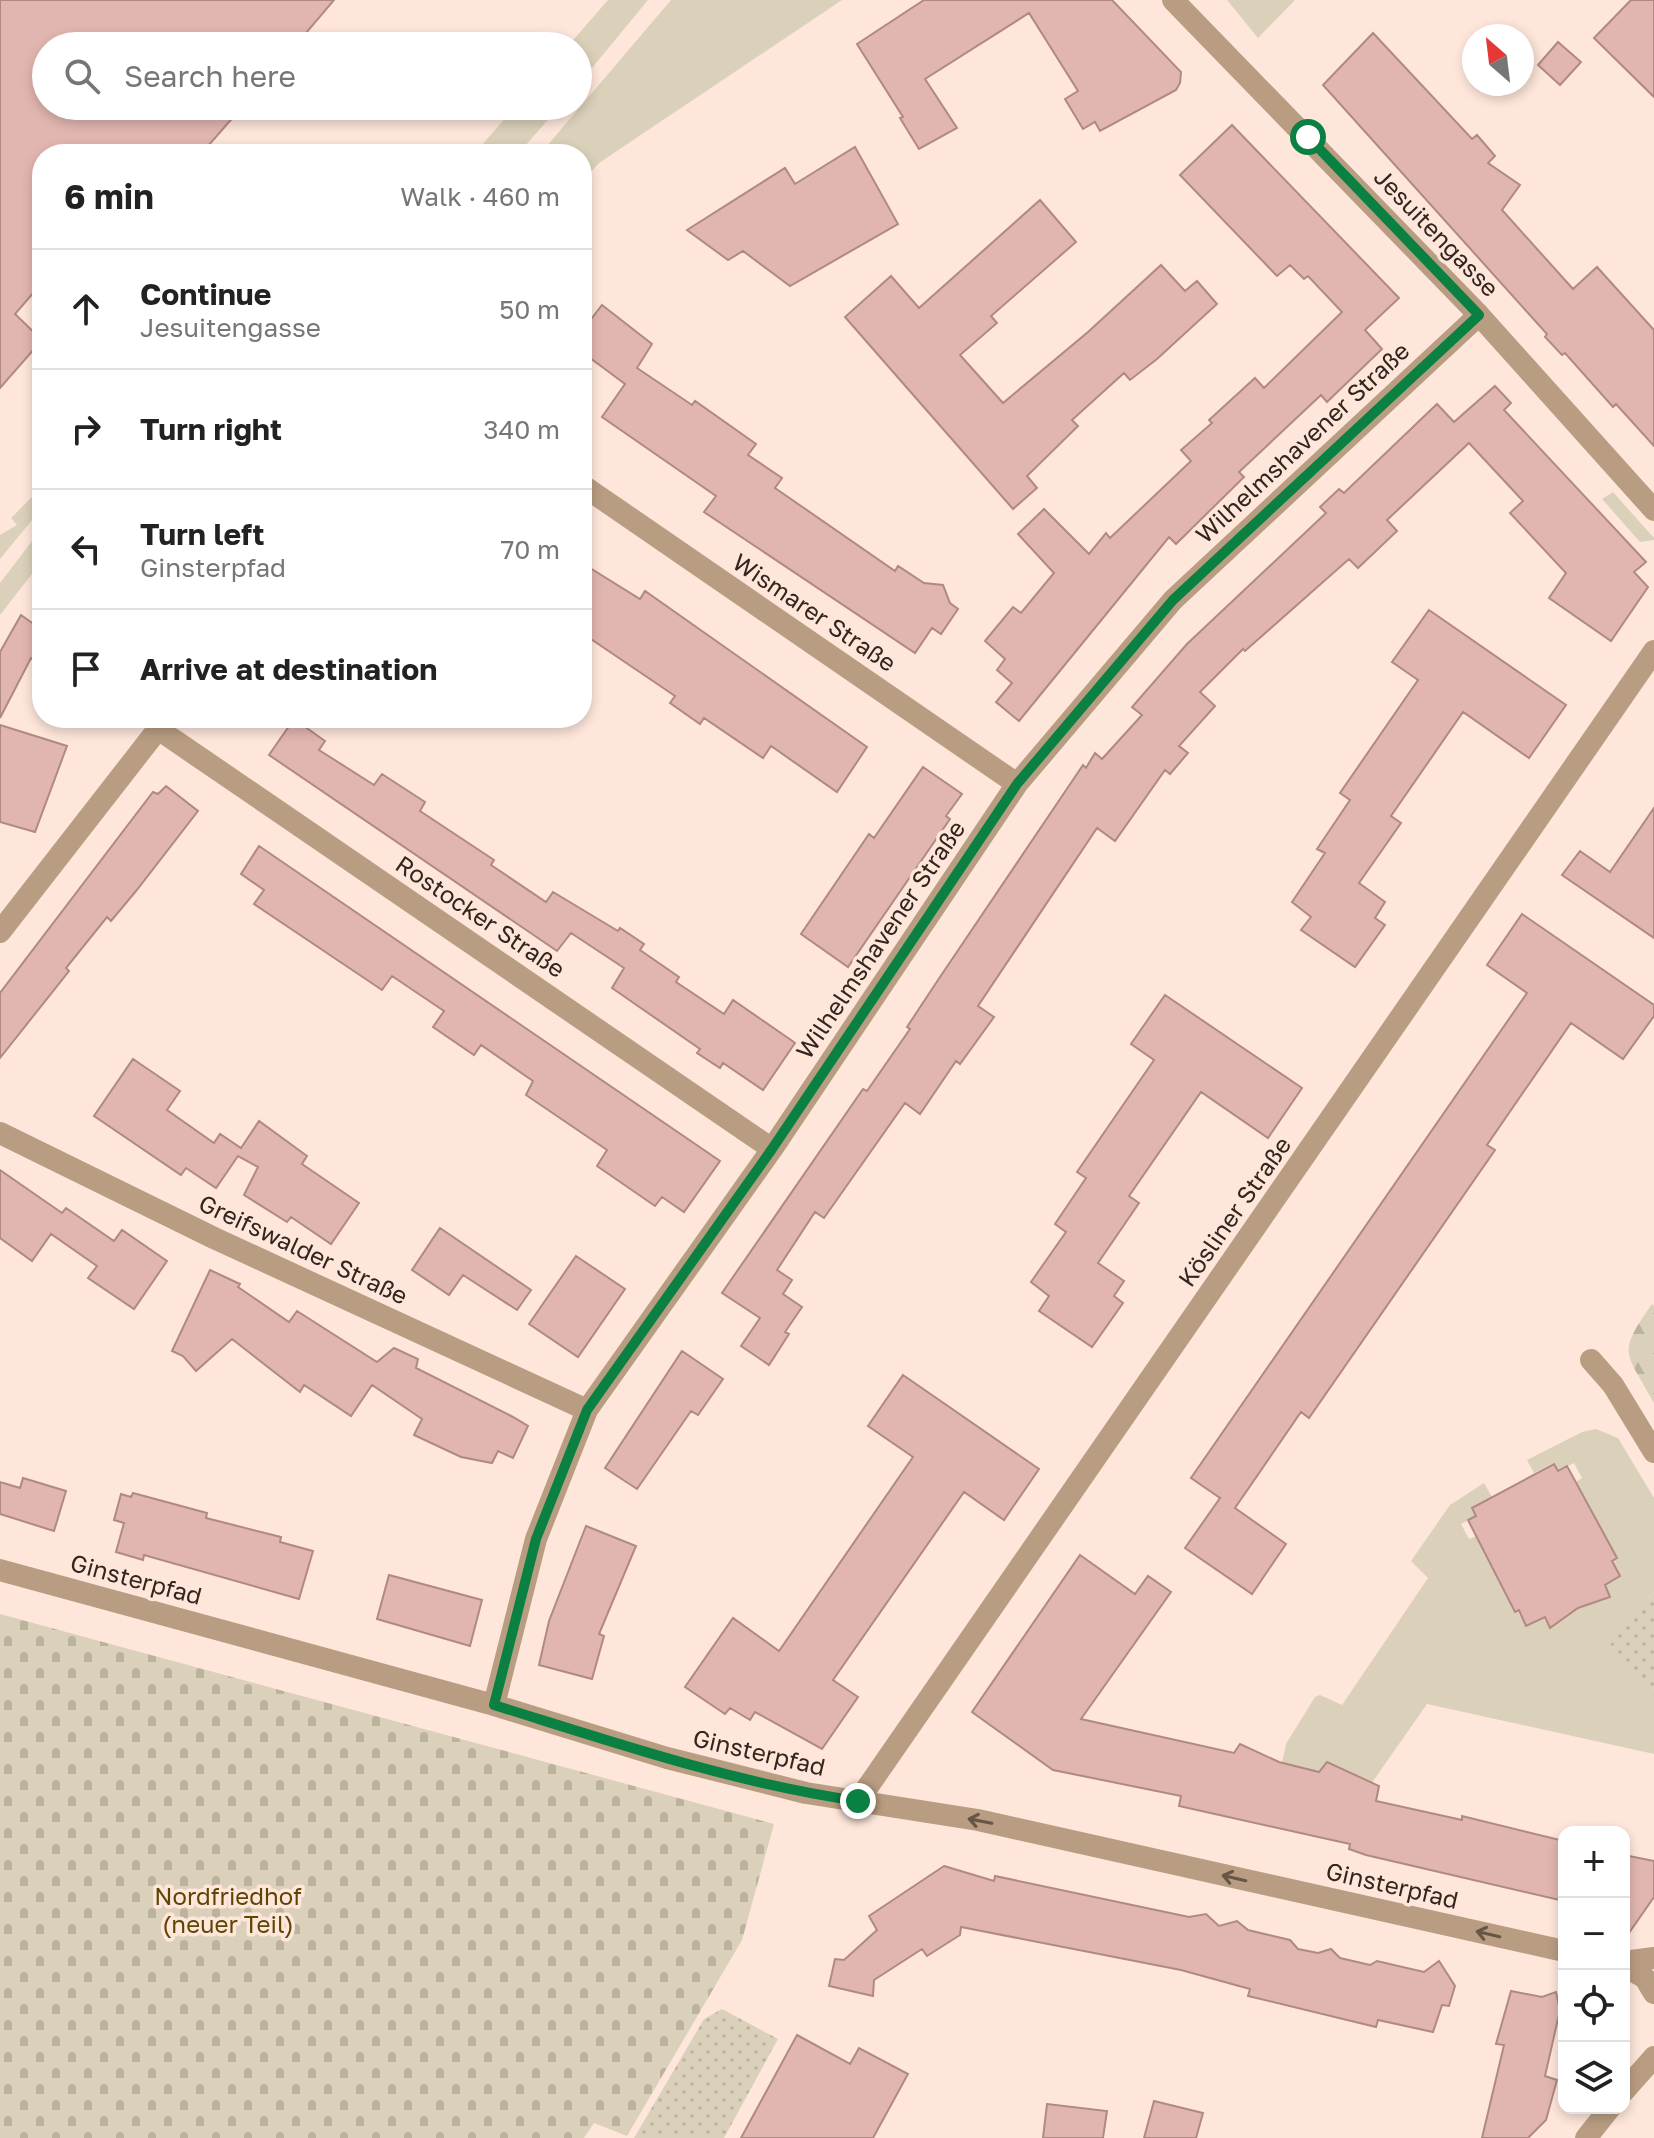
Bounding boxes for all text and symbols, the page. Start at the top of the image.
north arrow [1462,24,1534,96]
search box [32,32,592,120]
icon: search [60,54,104,98]
text: Search here [124,58,296,94]
route start [1290,119,1326,155]
street label: Jesuitengasse [1369,162,1505,302]
text: 6 min [64,176,154,216]
text: Walk · 460 m [400,181,560,212]
text: Continue [140,276,271,312]
icon: ahead [64,287,108,331]
text: 50 m [499,294,560,325]
text: Jesuitengasse [140,312,321,343]
street label: Wilhelmshavener Straße [1189,335,1415,548]
icon: right [64,407,108,451]
text: Turn right [140,411,282,447]
text: 340 m [483,414,560,445]
text: Turn left [140,516,265,552]
icon: left [64,527,108,571]
text: 70 m [501,534,560,565]
street label: Wismarer Straße [728,546,902,677]
text: Ginsterpfad [140,552,286,583]
icon: arrive [64,647,108,691]
text: Arrive at destination [140,651,437,687]
street label: Wilhelmshavener Straße [789,814,970,1064]
street label: Rostocker Straße [391,848,571,983]
street label: Kösliner Straße [1171,1131,1296,1292]
street label: Greifswalder Straße [195,1188,413,1310]
street label: Ginsterpfad [68,1547,205,1610]
street label: Ginsterpfad [690,1722,828,1781]
route end [840,1783,876,1819]
one-way arrow [968,1813,994,1828]
map controls [1558,1826,1630,2114]
button: + [1558,1826,1630,1898]
street label: Ginsterpfad [1323,1855,1461,1914]
one-way arrow [1222,1870,1247,1885]
park label: Nordfriedhof (neuer Teil) [154,1881,302,1938]
button: − [1558,1898,1630,1970]
one-way arrow [1476,1926,1501,1941]
button: locate [1558,1970,1630,2042]
button: layers [1558,2042,1630,2114]

